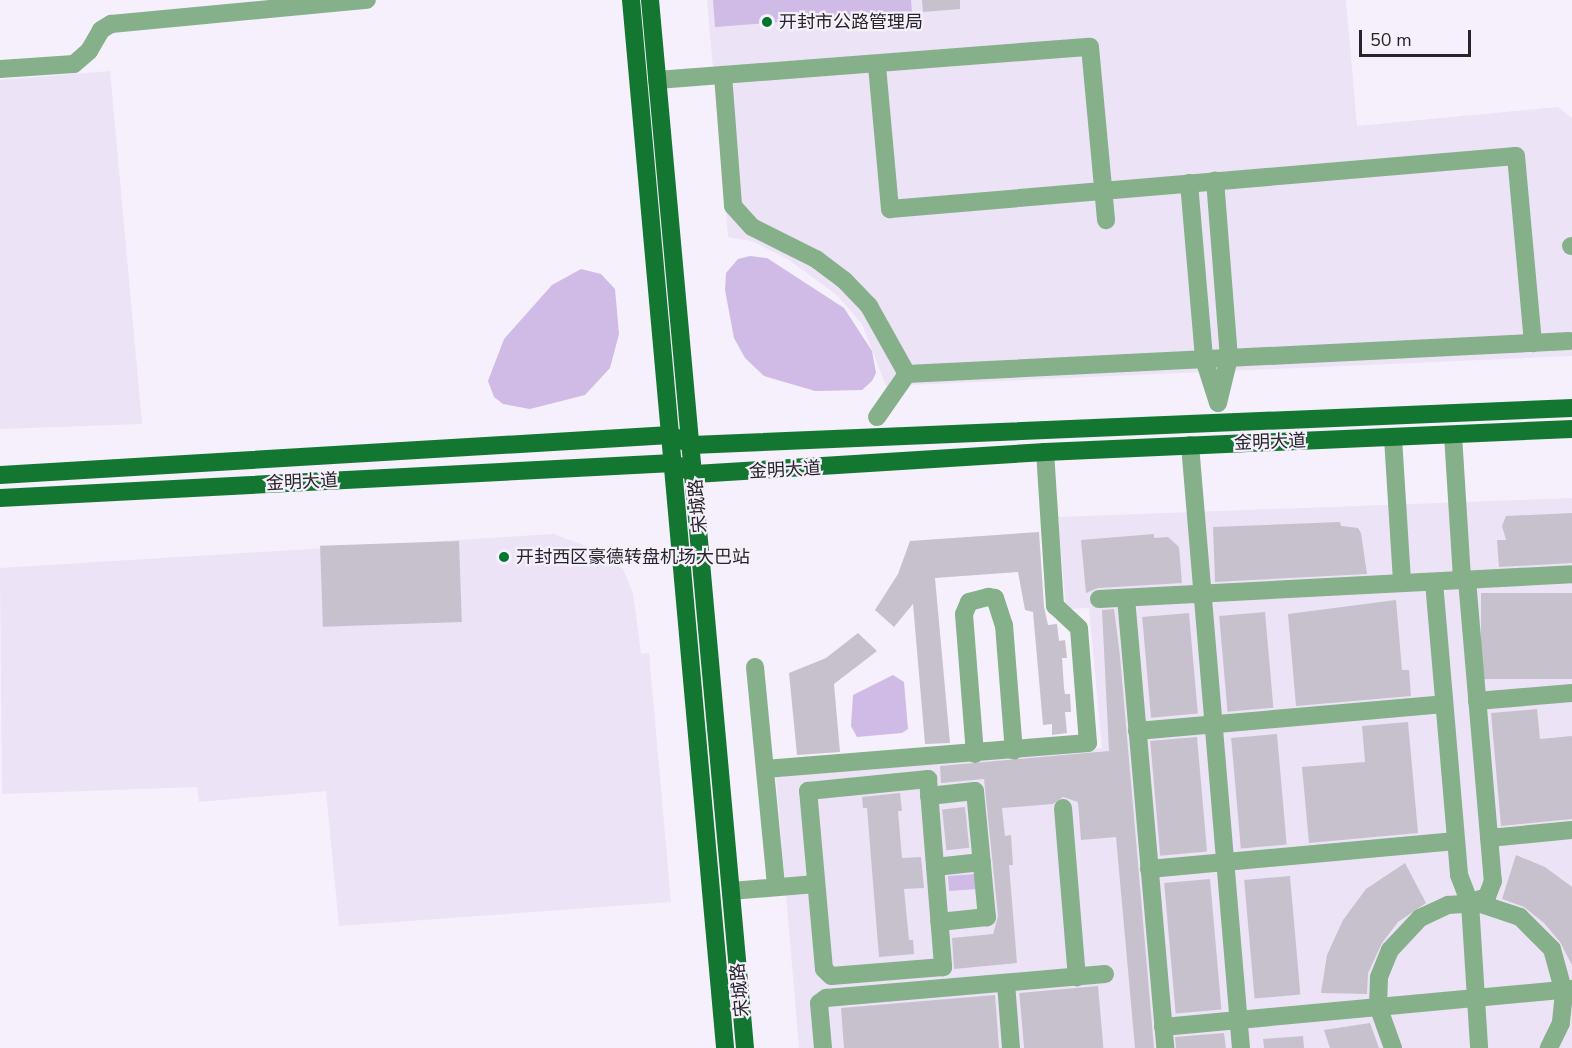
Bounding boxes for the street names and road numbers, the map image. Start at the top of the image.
street label: 金明大道 [1234,430,1306,454]
street label: 金明大道 [748,457,822,483]
street label: 金明大道 [265,469,339,495]
street label: 宋城路 [685,478,711,534]
street label: 宋城路 [727,962,753,1018]

